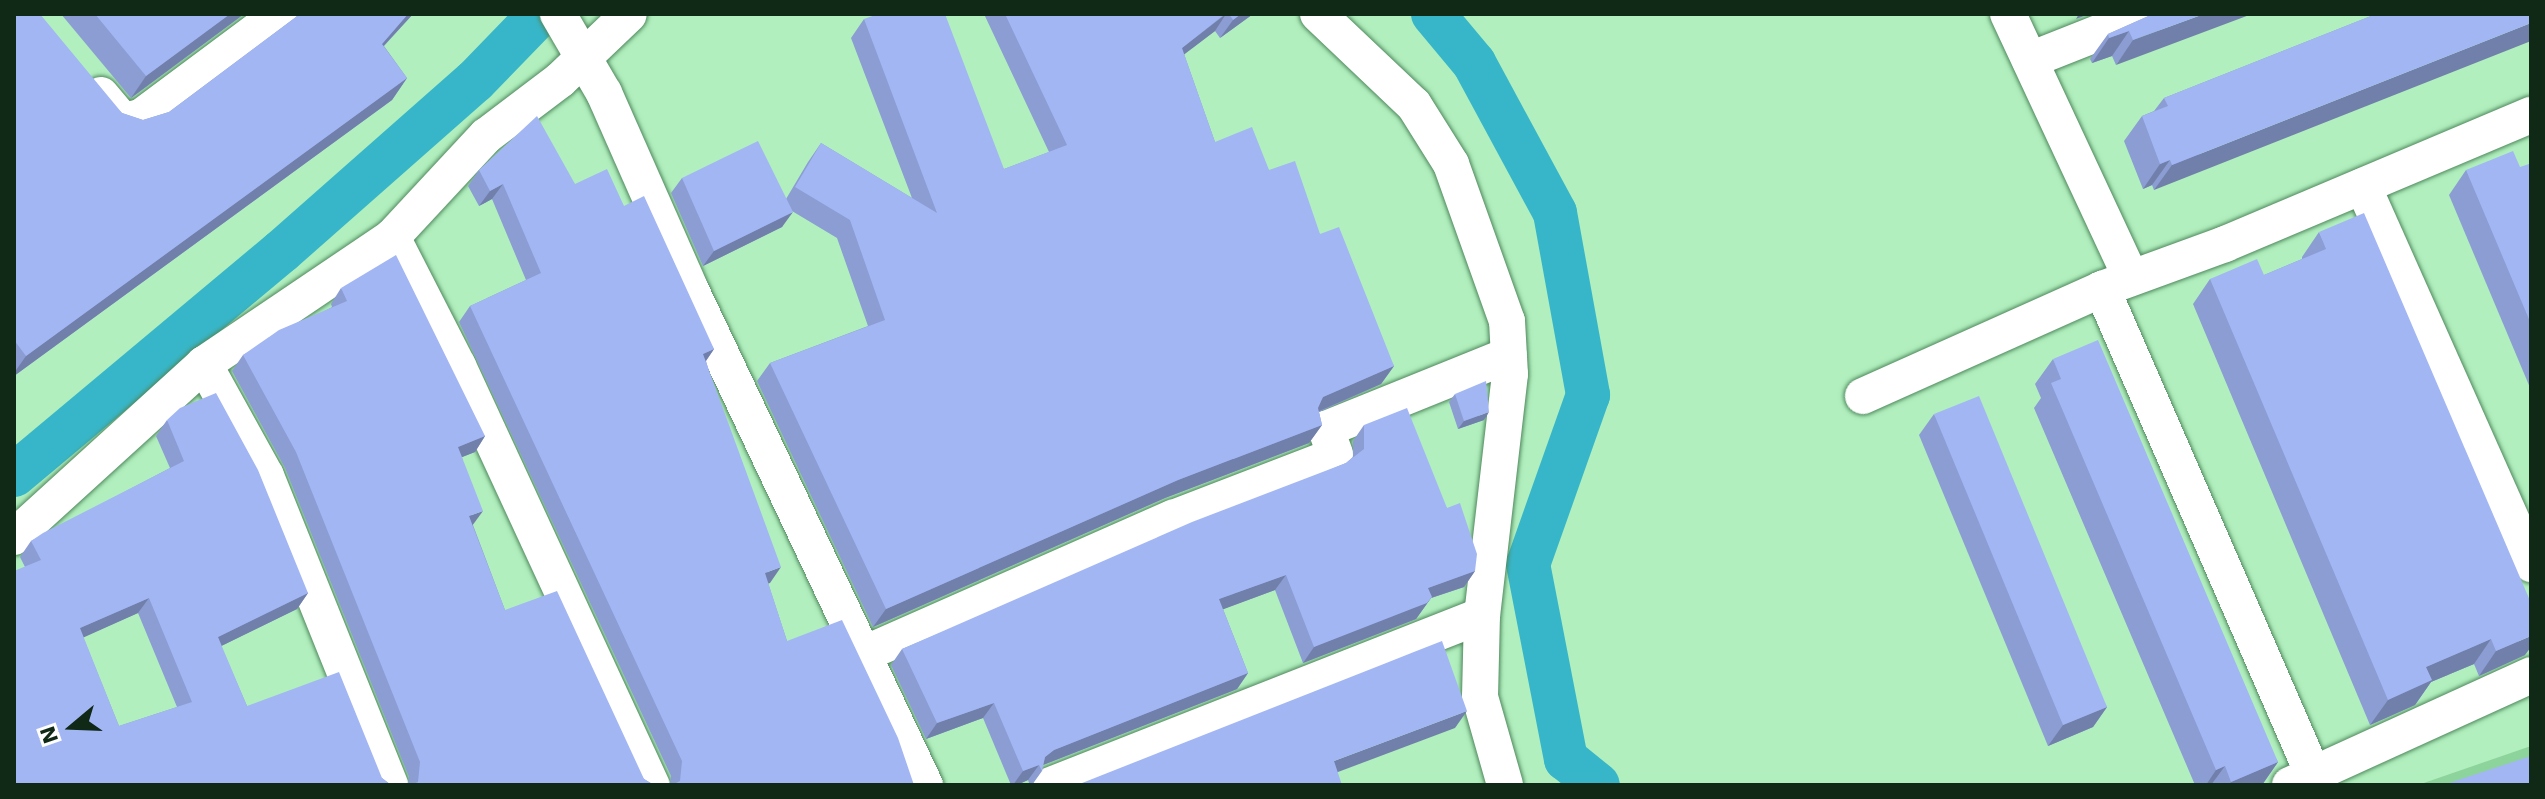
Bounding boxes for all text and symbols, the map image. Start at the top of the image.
north arrow [32,687,112,767]
text: N [34,723,63,747]

